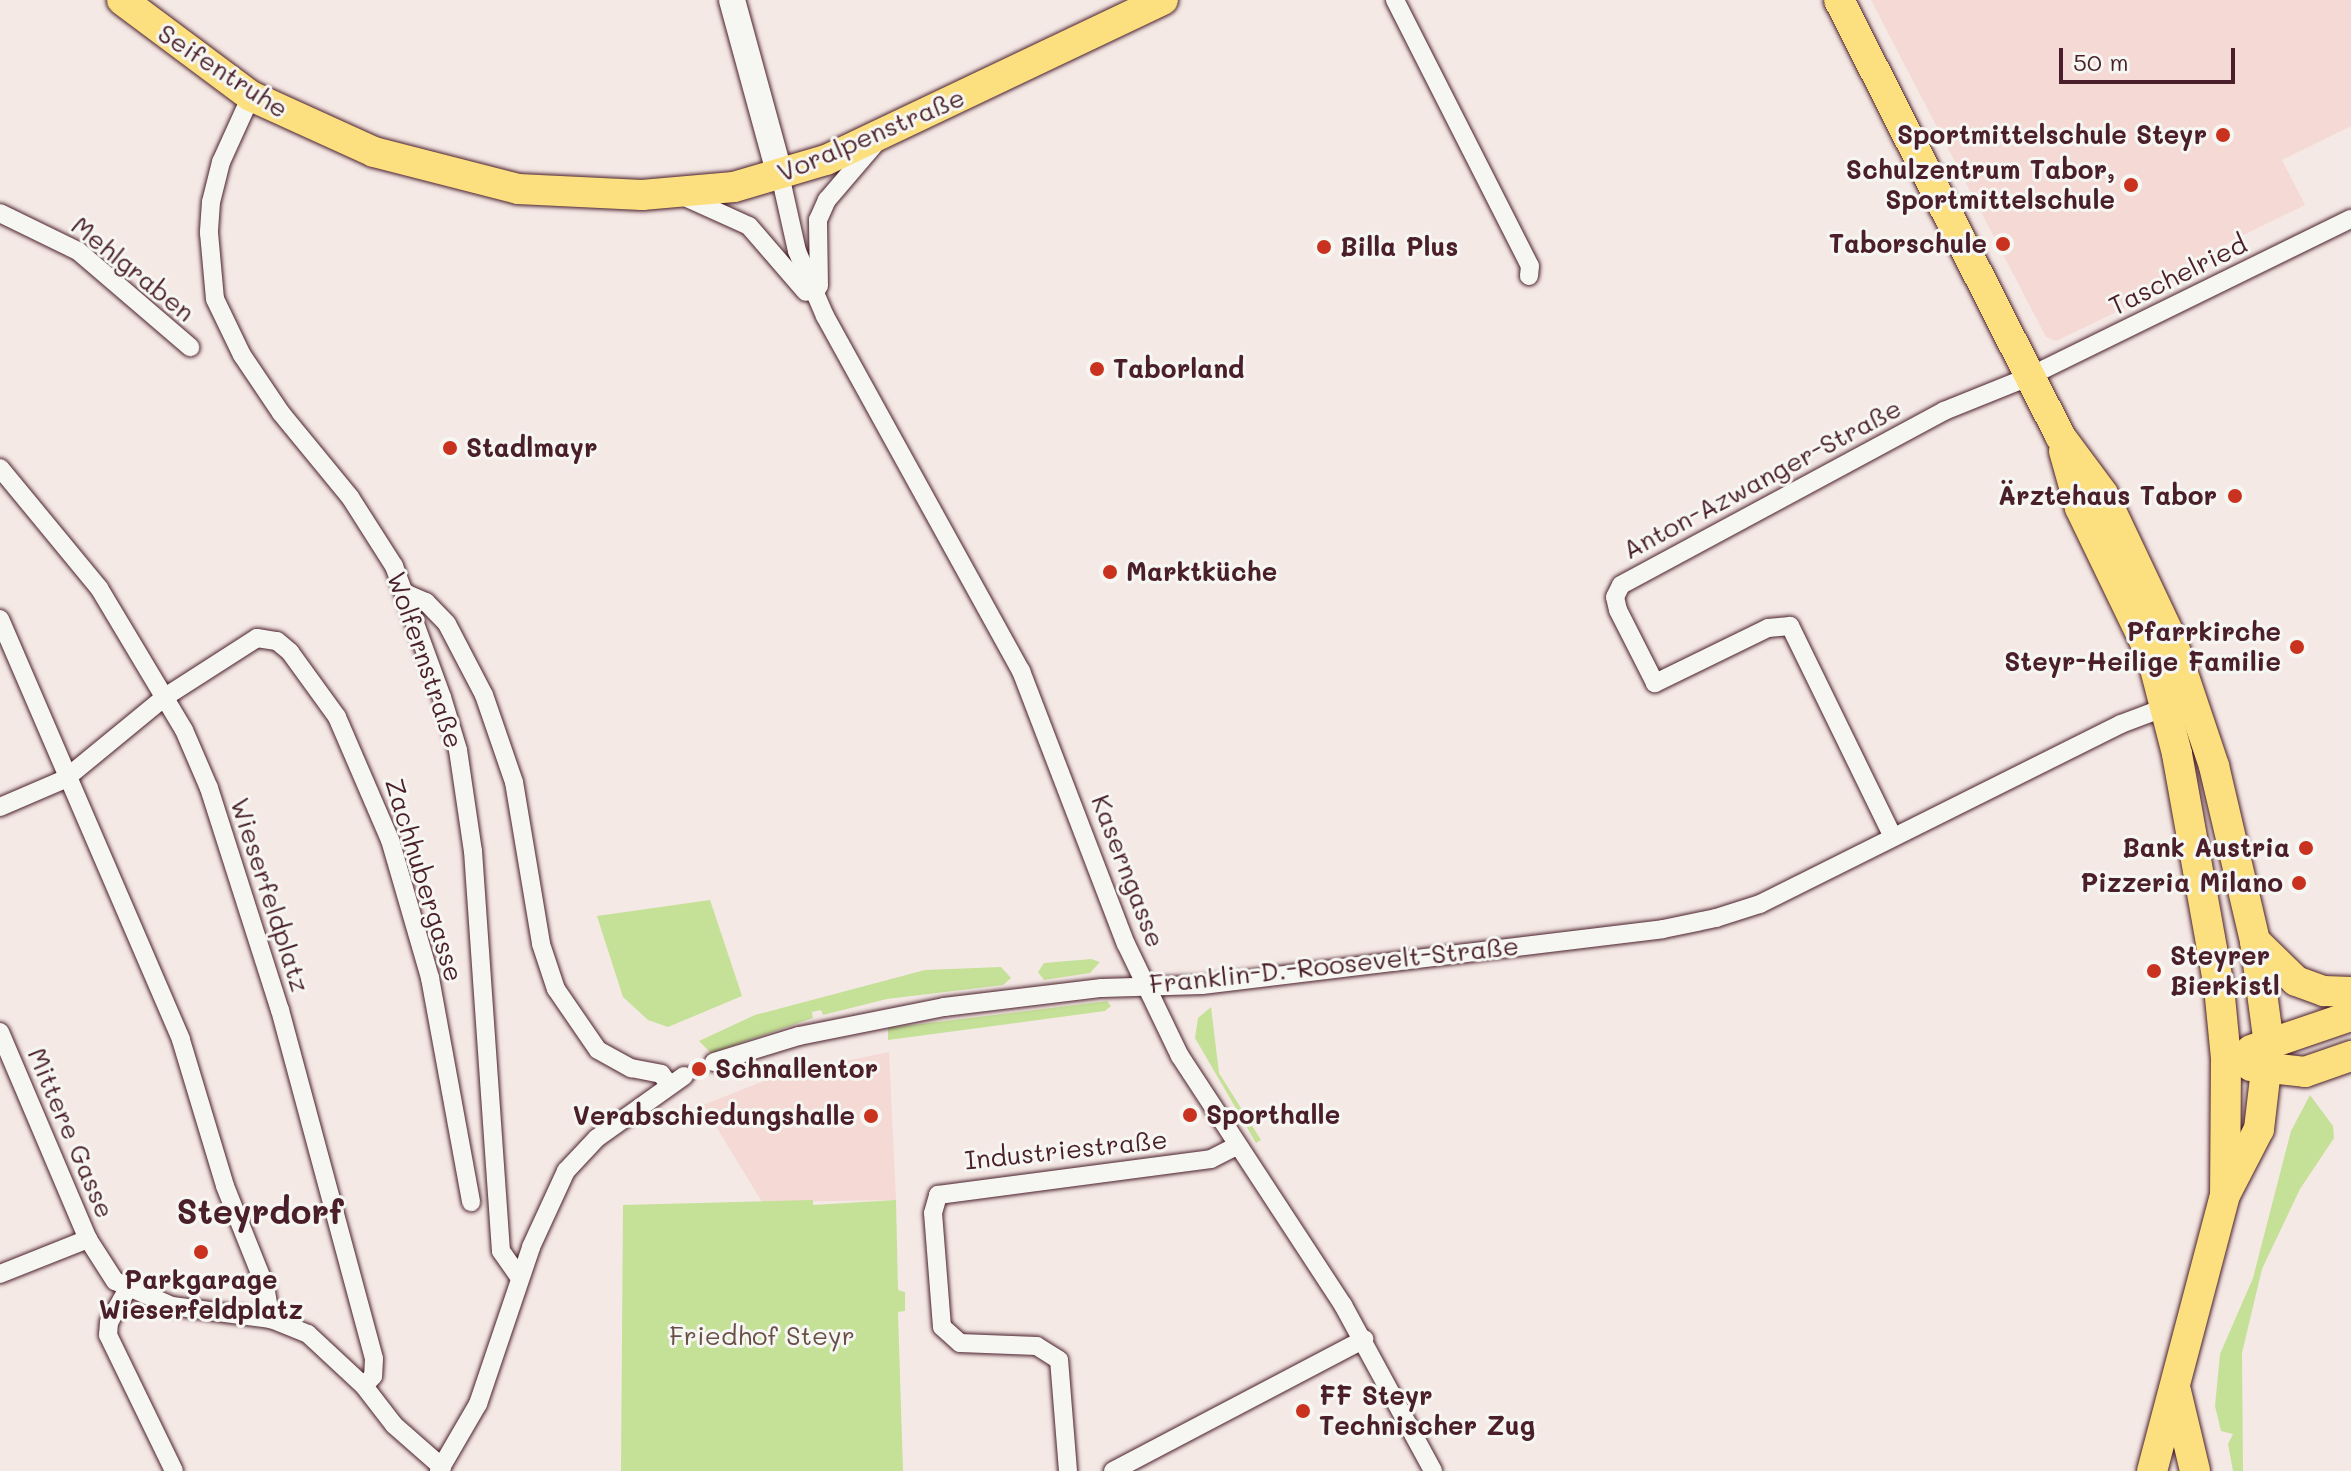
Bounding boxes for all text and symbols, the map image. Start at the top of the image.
street label: Seifentruhe [152,17,294,125]
scale bar [2063,32,2239,82]
text: 50 m [2073,46,2129,77]
street label: Voralpenstraße [773,81,969,189]
place label: Sportmittelschule Steyr [1897,119,2207,151]
marker: Sportmittelschule Steyr [2214,126,2232,144]
place label: Schulzentrum Tabor, Sportmittelschule [1846,154,2115,216]
marker: Schulzentrum Tabor, Sportmittelschule [2122,176,2140,194]
street label: Mehlgraben [65,210,201,328]
place label: Taborschule [1829,228,1987,260]
street label: Taschelried [2104,228,2252,322]
place label: Billa Plus [1340,231,1458,263]
marker: Taborschule [1994,235,2012,253]
marker: Billa Plus [1315,238,1333,256]
place label: Taborland [1113,353,1245,385]
marker: Taborland [1088,360,1106,378]
street label: Anton-Azwanger-Straße [1617,392,1907,566]
place label: Stadlmayr [466,432,598,464]
marker: Stadlmayr [441,439,459,457]
place label: Ärztehaus Tabor [1998,480,2217,512]
marker: Ärztehaus Tabor [2224,485,2246,507]
place label: Marktküche [1126,556,1277,588]
marker: Marktküche [1101,563,1119,581]
street label: Wolfernstraße [380,568,470,752]
place label: Pfarrkirche Steyr-Heilige Familie [2004,616,2281,678]
marker: Pfarrkirche Steyr-Heilige Familie [2288,638,2306,656]
street label: Zachhubergasse [378,775,470,985]
street label: Kaserngasse [1085,790,1171,952]
street label: Wieserfeldplatz [224,794,316,996]
place label: Bank Austria [2122,832,2290,864]
marker: Bank Austria [2297,839,2315,857]
place label: Pizzeria Milano [2080,867,2283,899]
marker: Pizzeria Milano [2290,874,2308,892]
street label: Franklin-D.-Roosevelt-Straße [1148,930,1520,1000]
place label: Steyrer Bierkistl [2170,940,2280,1002]
marker: Steyrer Bierkistl [2145,962,2163,980]
street label: Mittere Gasse [21,1043,121,1223]
place label: Schnallentor [715,1053,878,1085]
marker: Schnallentor [690,1060,708,1078]
place label: Sporthalle [1206,1099,1340,1131]
place label: Verabschiedungshalle [573,1100,855,1132]
marker: Sporthalle [1181,1106,1199,1124]
marker: Verabschiedungshalle [862,1107,880,1125]
street label: Industriestraße [963,1124,1169,1176]
district label: Steyrdorf [176,1191,344,1231]
marker: Parkgarage Wieserfeldplatz [192,1243,210,1261]
place label: Parkgarage Wieserfeldplatz [99,1264,303,1326]
park label: Friedhof Steyr [669,1320,855,1352]
place label: FF Steyr Technischer Zug [1319,1380,1535,1442]
marker: FF Steyr Technischer Zug [1294,1402,1312,1420]

